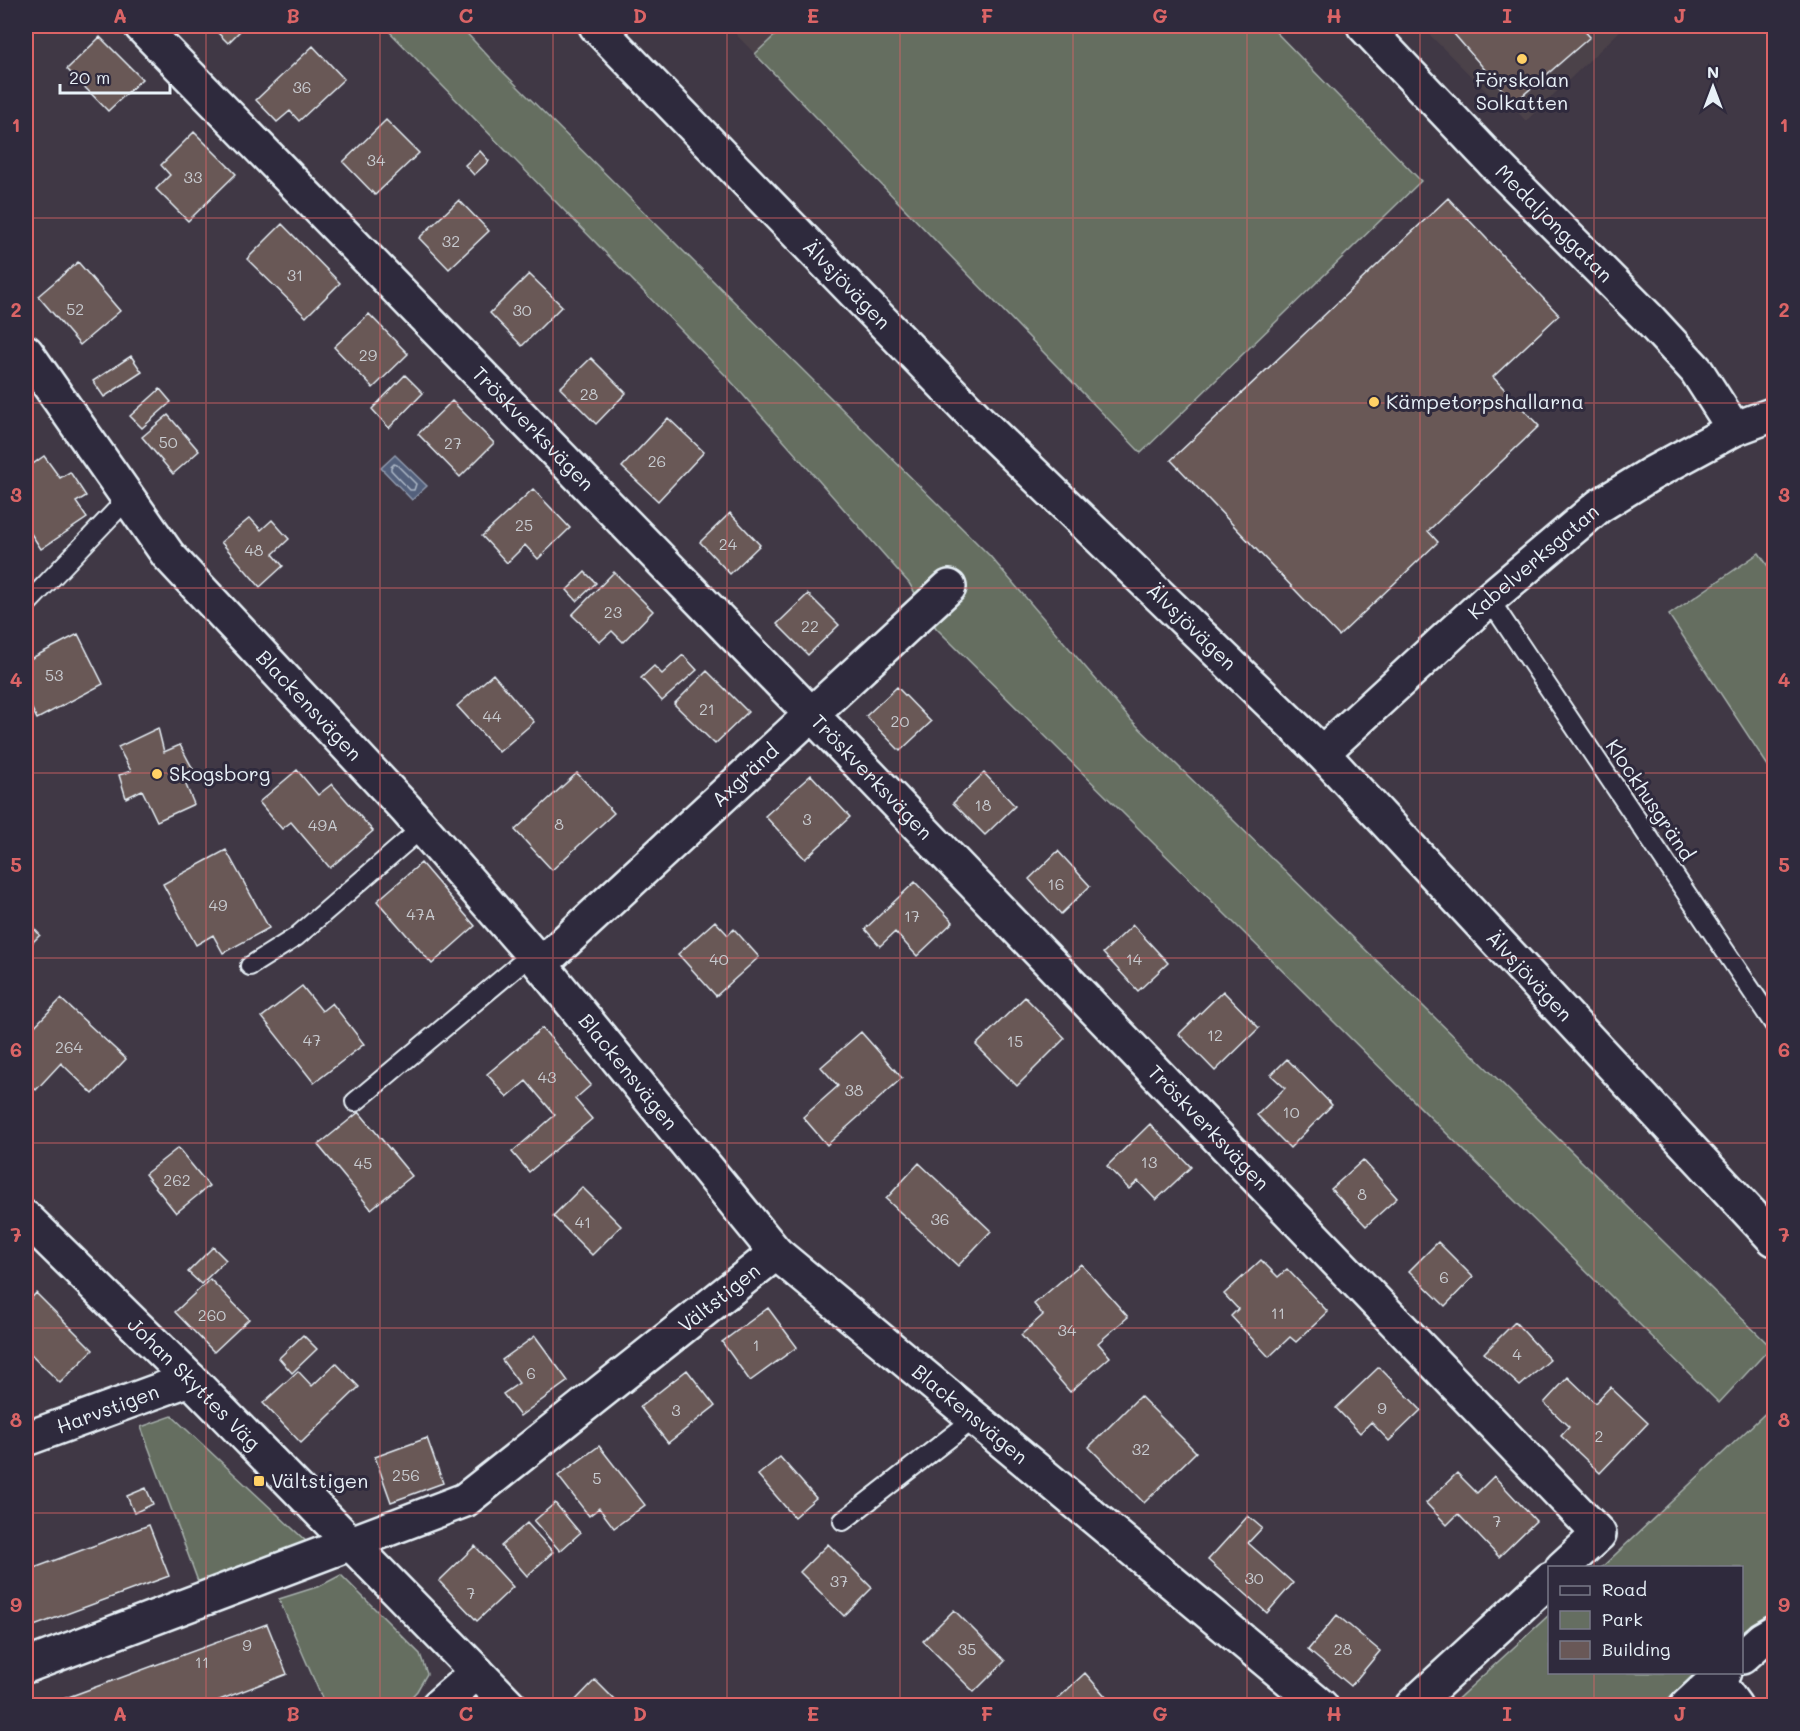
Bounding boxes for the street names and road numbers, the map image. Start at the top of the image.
street label: Medaljonggatan [1490,158,1619,287]
street label: Älvsjövägen [798,233,897,334]
street label: Tröskverksvägen [467,360,600,496]
street label: Kabelverksgatan [1462,498,1604,624]
street label: Älvsjövägen [1142,577,1243,675]
street label: Blackensvägen [251,644,368,766]
street label: Tröskverksvägen [806,708,939,845]
street label: Klockhusgränd [1601,734,1701,865]
street label: Axgränd [706,737,783,812]
street label: Älvsjövägen [1481,924,1579,1026]
street label: Blackensvägen [574,1008,684,1135]
street label: Tröskverksvägen [1143,1059,1275,1195]
street label: Vältstigen [672,1257,765,1338]
street label: Johan Skyttes Väg [123,1311,267,1455]
street label: Blackensvägen [907,1358,1034,1469]
street label: Harvstigen [53,1378,162,1439]

